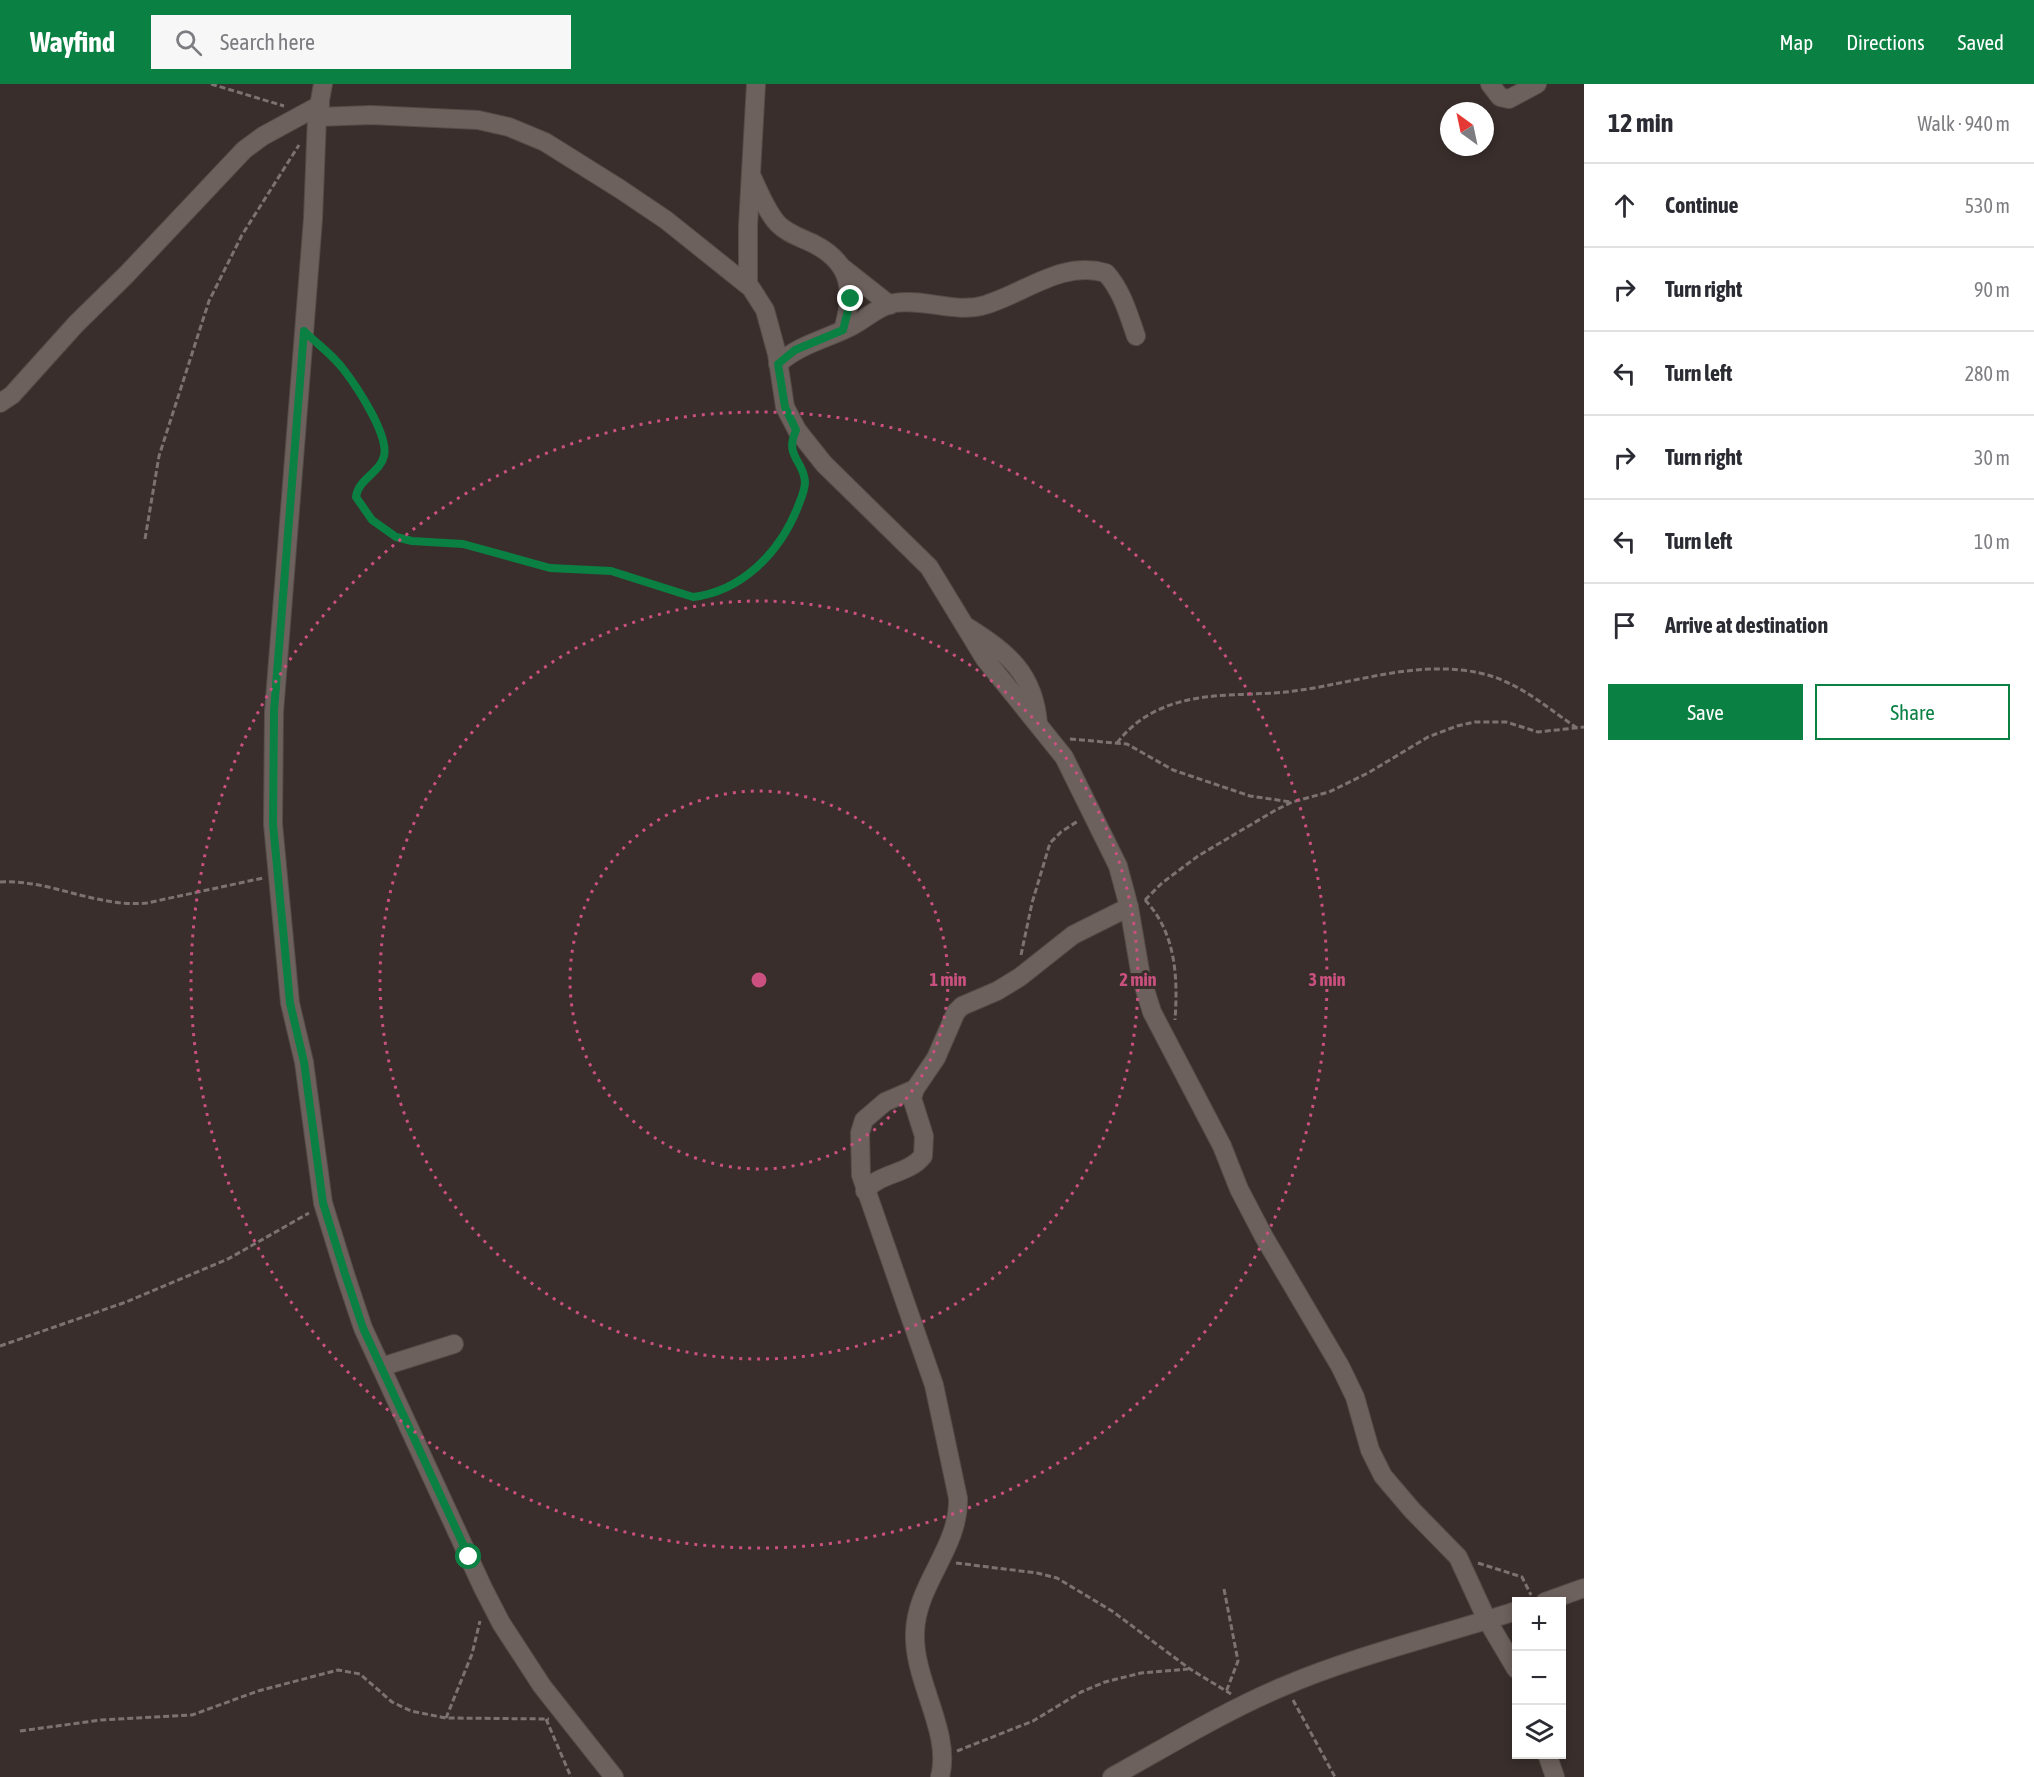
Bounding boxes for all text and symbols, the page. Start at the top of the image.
search box [151,15,571,69]
text: Wayfind [30,26,115,58]
icon: search [172,26,205,59]
text: Search here [220,29,315,55]
text: Map [1779,30,1813,54]
text: Directions [1846,30,1925,54]
text: Saved [1958,30,2004,54]
north arrow [1440,102,1494,156]
text: 12 min [1608,108,1673,138]
text: Walk · 940 m [1918,112,2010,135]
icon: ahead [1608,189,1641,222]
text: Continue [1665,192,1739,218]
text: 530 m [1965,194,2010,217]
icon: right [1608,273,1641,306]
text: Turn right [1665,276,1742,302]
text: 90 m [1974,278,2010,301]
route end [837,285,863,311]
icon: left [1608,357,1641,390]
text: Turn left [1665,360,1732,386]
text: 280 m [1965,362,2010,385]
icon: right [1608,441,1641,474]
text: Turn right [1665,444,1742,470]
text: 30 m [1974,446,2010,469]
icon: left [1608,525,1641,558]
text: Turn left [1665,528,1732,554]
text: 10 m [1974,530,2010,553]
icon: arrive [1608,609,1641,642]
text: Arrive at destination [1665,612,1828,638]
button: Save [1608,684,1803,740]
button: Share [1815,684,2010,740]
text: 1 min [930,969,967,990]
text: 2 min [1120,969,1157,990]
text: 3 min [1309,969,1346,990]
centre of rings [749,970,769,990]
route start [455,1543,481,1569]
map controls [1512,1597,1566,1759]
button: + [1512,1597,1566,1651]
button: − [1512,1651,1566,1705]
button: layers [1512,1705,1566,1759]

